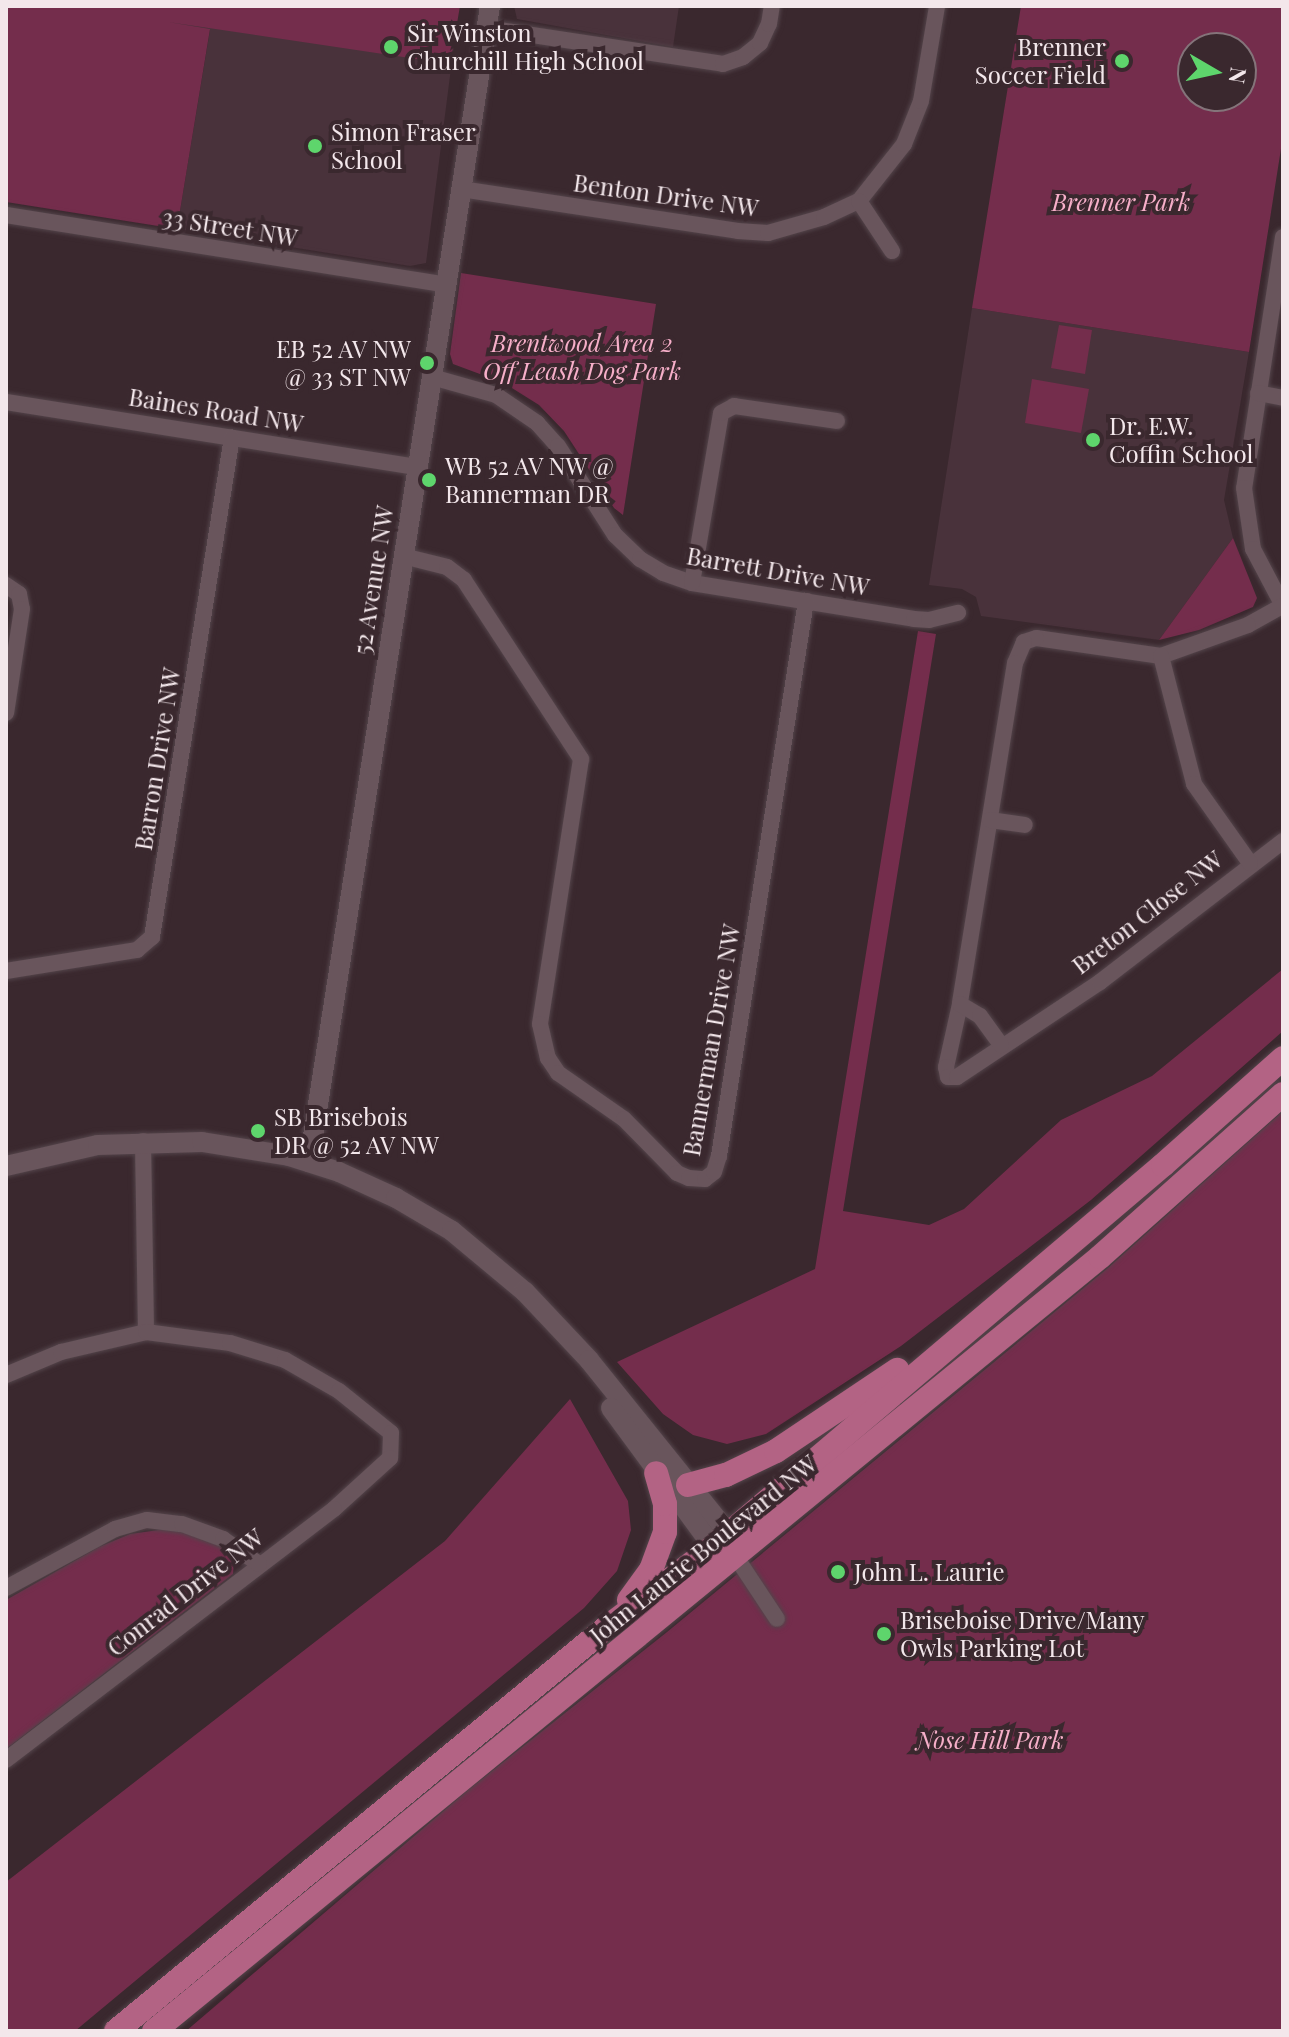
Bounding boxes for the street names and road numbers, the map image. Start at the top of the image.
street label: Benton Drive NW [572,168,760,222]
street label: 33 Street NW [160,202,300,252]
street label: Baines Road NW [127,382,305,438]
street label: 52 Avenue NW [347,503,399,657]
street label: Barrett Drive NW [684,541,872,601]
street label: Barron Drive NW [128,666,186,852]
street label: Breton Close NW [1066,844,1228,980]
street label: Bannerman Drive NW [676,922,746,1158]
street label: John Laurie Boulevard NW [584,1449,822,1649]
street label: Conrad Drive NW [101,1522,269,1662]

